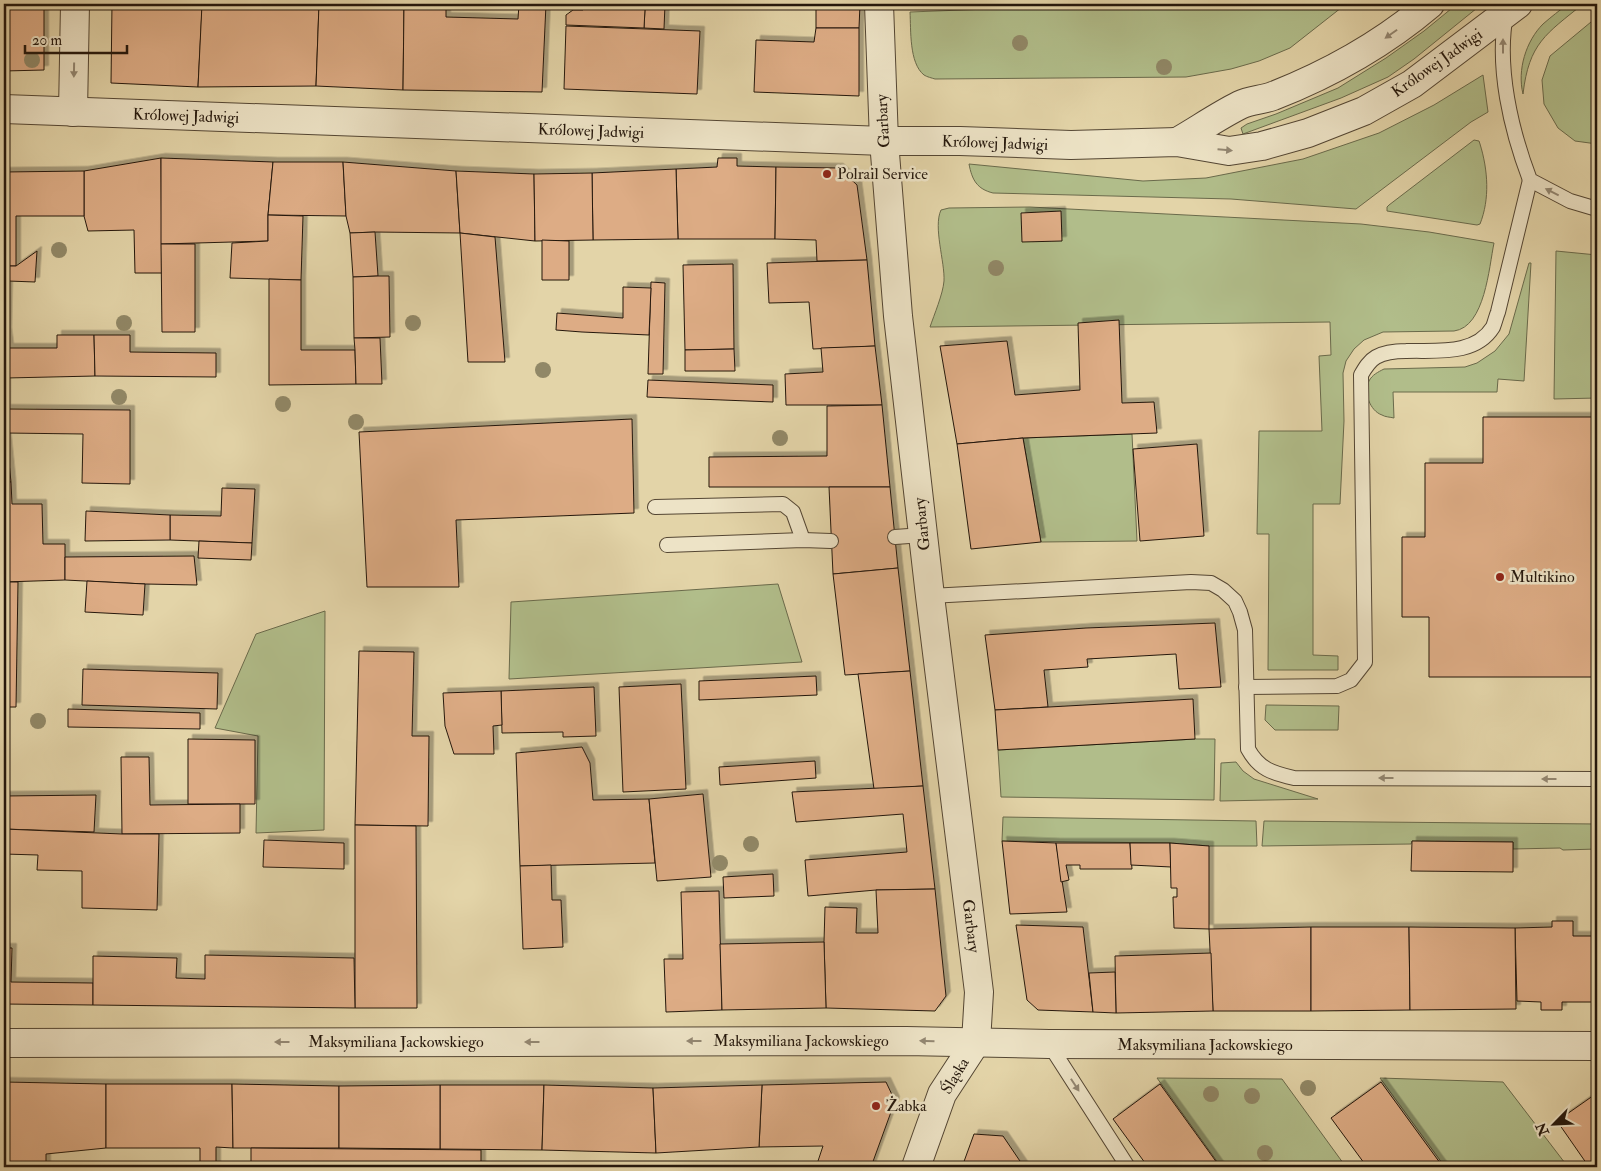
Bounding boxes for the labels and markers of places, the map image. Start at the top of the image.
place label: Polrail Service [837,164,928,184]
marker: Polrail Service [821,168,833,180]
place label: Multikino [1510,567,1575,587]
marker: Multikino [1494,571,1506,583]
place label: Żabka [886,1095,927,1116]
marker: Żabka [870,1100,882,1112]

